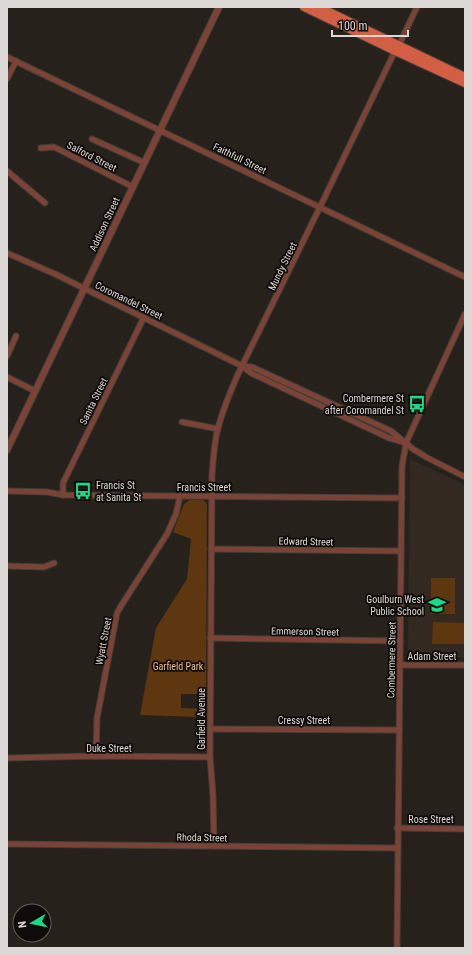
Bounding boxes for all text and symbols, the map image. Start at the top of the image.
scale bar [332,12,408,38]
text: 100 m [338,19,368,33]
street label: Salford Street [65,139,118,174]
street label: Faithfull Street [211,141,268,176]
street label: Addison Street [87,196,122,253]
street label: Mundy Street [266,240,299,292]
street label: Coromandel Street [93,279,164,322]
street label: Sanita Street [77,376,109,426]
place label: Combermere St after Coromandel St [325,393,404,416]
bus stop icon: Combermere St after Coromandel St [407,394,427,414]
place label: Francis St at Sanita St [96,480,141,503]
bus stop icon: Francis St at Sanita St [73,481,93,501]
street label: Francis Street [177,482,231,493]
street label: Edward Street [279,536,334,547]
place label: Goulburn West Public School [366,594,424,617]
school or university icon: Goulburn West Public School [427,595,447,615]
street label: Wyatt Street [93,616,113,666]
street label: Combermere Street [385,622,398,698]
street label: Emmerson Street [271,625,339,638]
street label: Adam Street [408,651,456,662]
park label: Garfield Park [153,661,204,672]
street label: Garfield Avenue [196,688,207,750]
street label: Cressy Street [278,715,330,726]
street label: Duke Street [86,743,132,754]
street label: Rose Street [408,814,454,825]
street label: Rhoda Street [177,832,227,843]
north arrow [12,903,52,943]
text: N [16,920,30,929]

